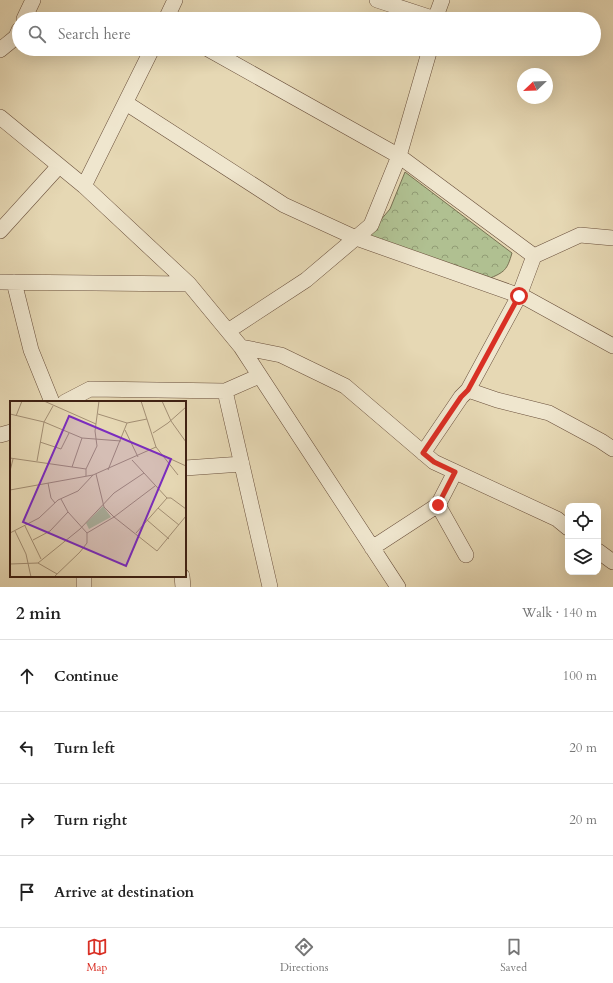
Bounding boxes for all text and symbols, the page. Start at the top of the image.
search box [12,12,601,56]
icon: search [26,23,48,45]
text: Search here [58,24,131,44]
north arrow [517,68,553,104]
route start [510,287,528,305]
inset map [10,401,186,577]
route end [429,496,447,514]
map controls [565,503,601,575]
button: locate [565,503,601,539]
button: layers [565,539,601,575]
text: 2 min [16,602,61,625]
text: Walk · 140 m [522,604,597,622]
icon: ahead [16,665,38,687]
text: Continue [54,666,119,686]
text: 100 m [563,667,597,685]
icon: left [16,737,38,759]
text: Turn left [54,738,115,758]
text: 20 m [569,739,597,757]
icon: right [16,809,38,831]
text: Turn right [54,810,127,830]
text: 20 m [569,811,597,829]
icon: arrive [16,881,38,903]
text: Arrive at destination [54,882,194,902]
tab: Map [86,936,108,975]
tab: Directions [280,936,328,975]
tab: Saved [500,936,527,975]

